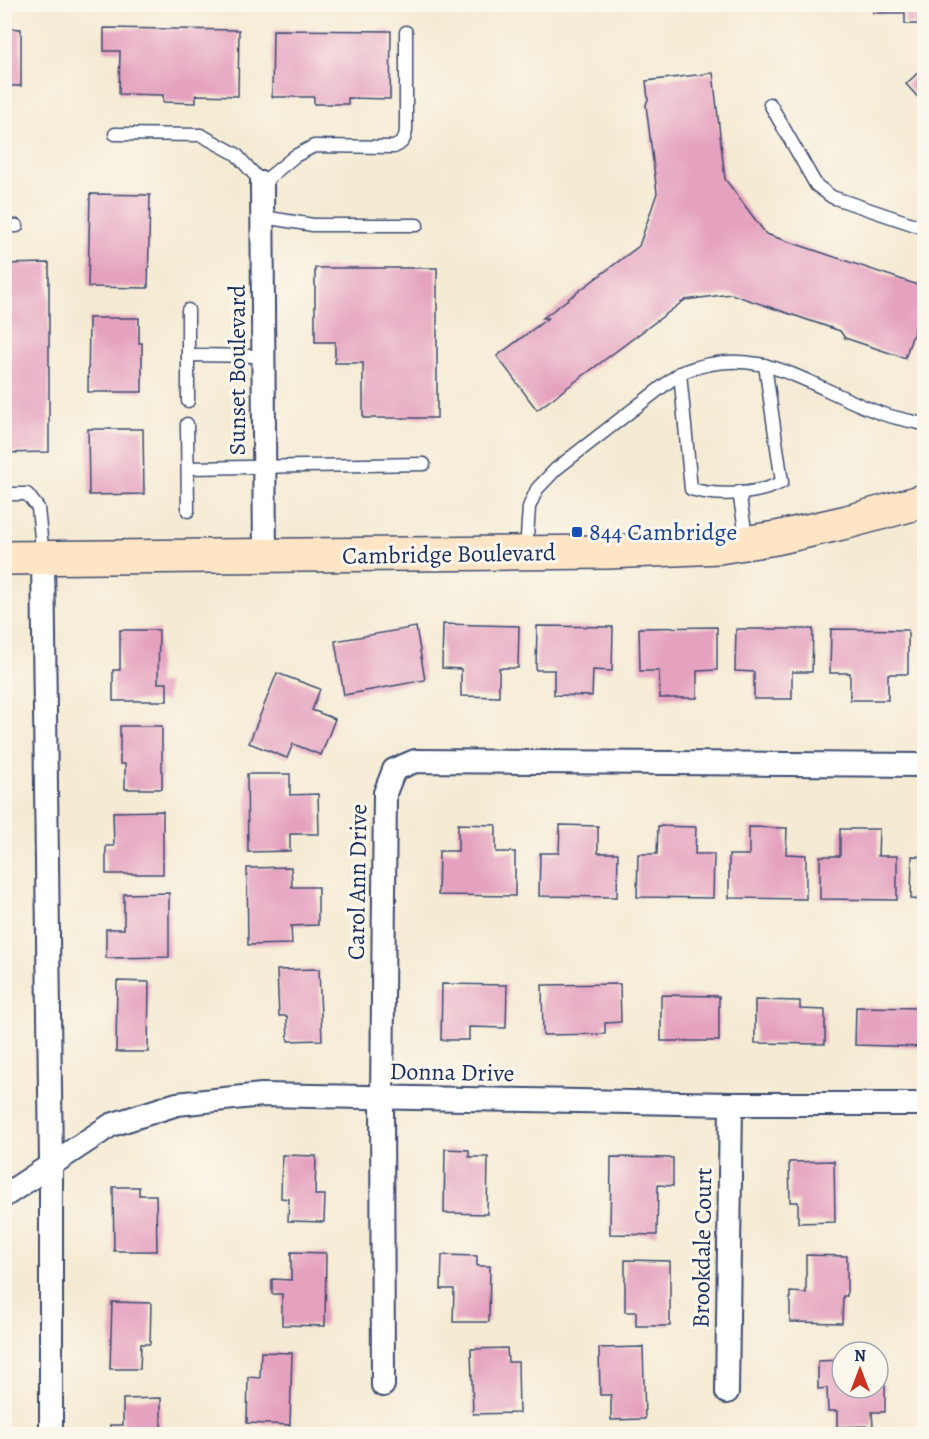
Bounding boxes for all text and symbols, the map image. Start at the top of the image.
street label: Sunset Boulevard [221,284,253,455]
place label: 844 Cambridge [589,516,737,548]
marker: 844 Cambridge [570,525,584,539]
street label: Cambridge Boulevard [342,536,556,572]
street label: Carol Ann Drive [340,804,374,960]
street label: Donna Drive [389,1055,515,1089]
street label: Brookdale Court [685,1167,719,1328]
north arrow [830,1340,890,1400]
text: N [854,1345,866,1367]

